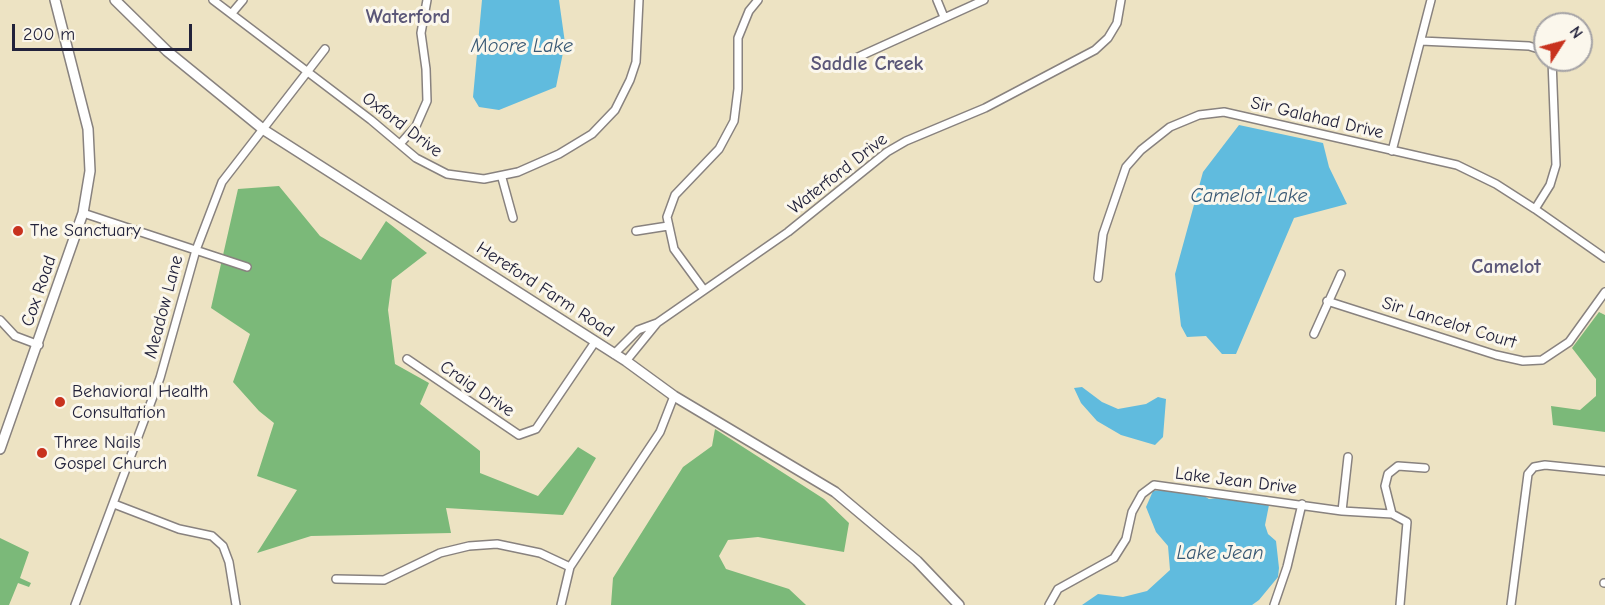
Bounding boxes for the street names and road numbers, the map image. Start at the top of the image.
street label: Oxford Drive [357,88,447,162]
street label: Sir Galahad Drive [1248,92,1386,144]
street label: Waterford Drive [784,129,892,219]
street label: Hereford Farm Road [472,237,618,343]
street label: Cox Road [17,253,61,329]
street label: Meadow Lane [140,253,188,361]
street label: Sir Lancelot Court [1379,292,1519,354]
street label: Craig Drive [436,356,518,422]
street label: Lake Jean Drive [1174,463,1298,499]

